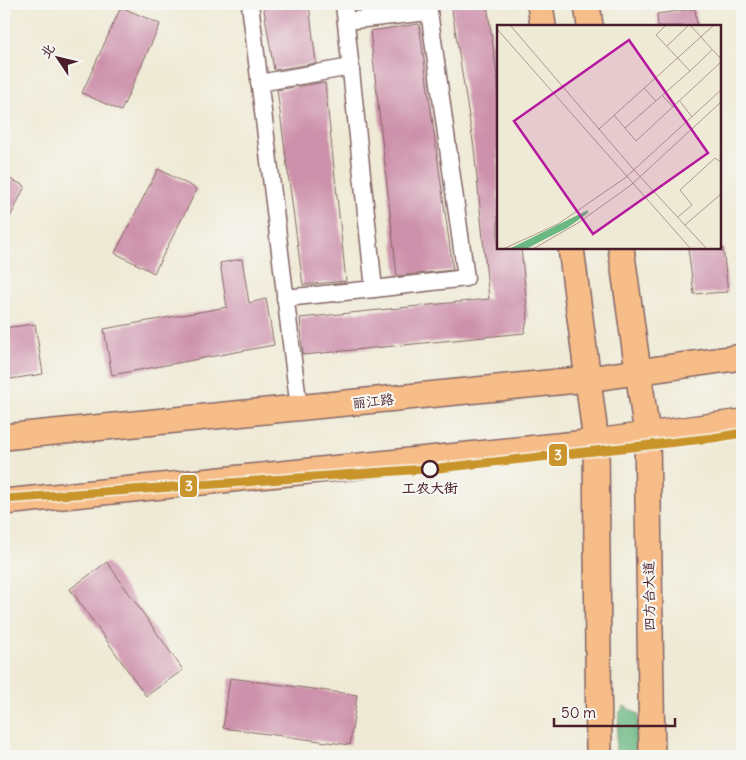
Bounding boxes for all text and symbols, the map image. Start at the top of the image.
inset map [497,25,721,249]
north arrow [32,32,82,82]
text: 北 [36,40,59,61]
street label: 丽江路 [351,390,395,412]
line badge: 3 [548,443,568,467]
text: 3 [554,446,562,464]
marker: 工农大街 [421,460,439,478]
line badge: 3 [179,474,198,498]
text: 3 [185,477,193,495]
place label: 工农大街 [402,479,458,497]
street label: 四方台大道 [639,561,659,631]
scale bar [554,695,675,727]
text: 50 m [561,703,596,722]

